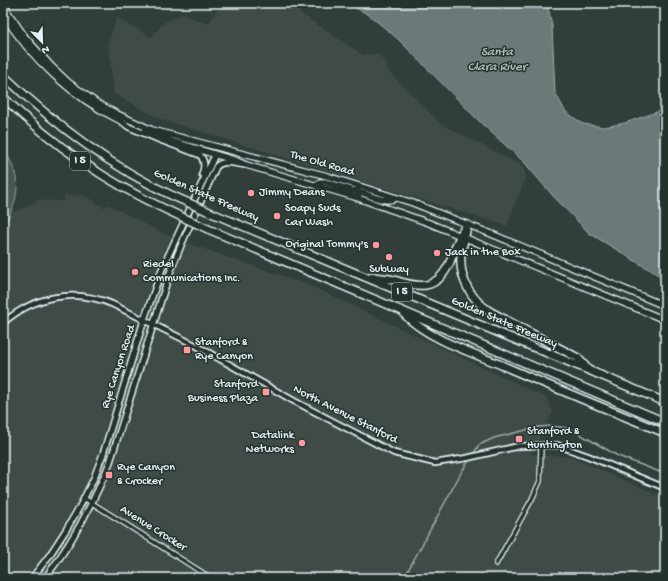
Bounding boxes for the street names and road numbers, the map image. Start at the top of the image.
street label: The Old Road [287,148,357,180]
road number: I 5 [70,152,90,170]
street label: Golden State Freeway [151,166,261,226]
road number: I 5 [392,283,412,301]
street label: Golden State Freeway [449,294,559,352]
street label: Rye Canyon Road [99,323,139,411]
street label: North Avenue Stanford [290,383,400,448]
street label: Avenue Crocker [117,503,190,556]

